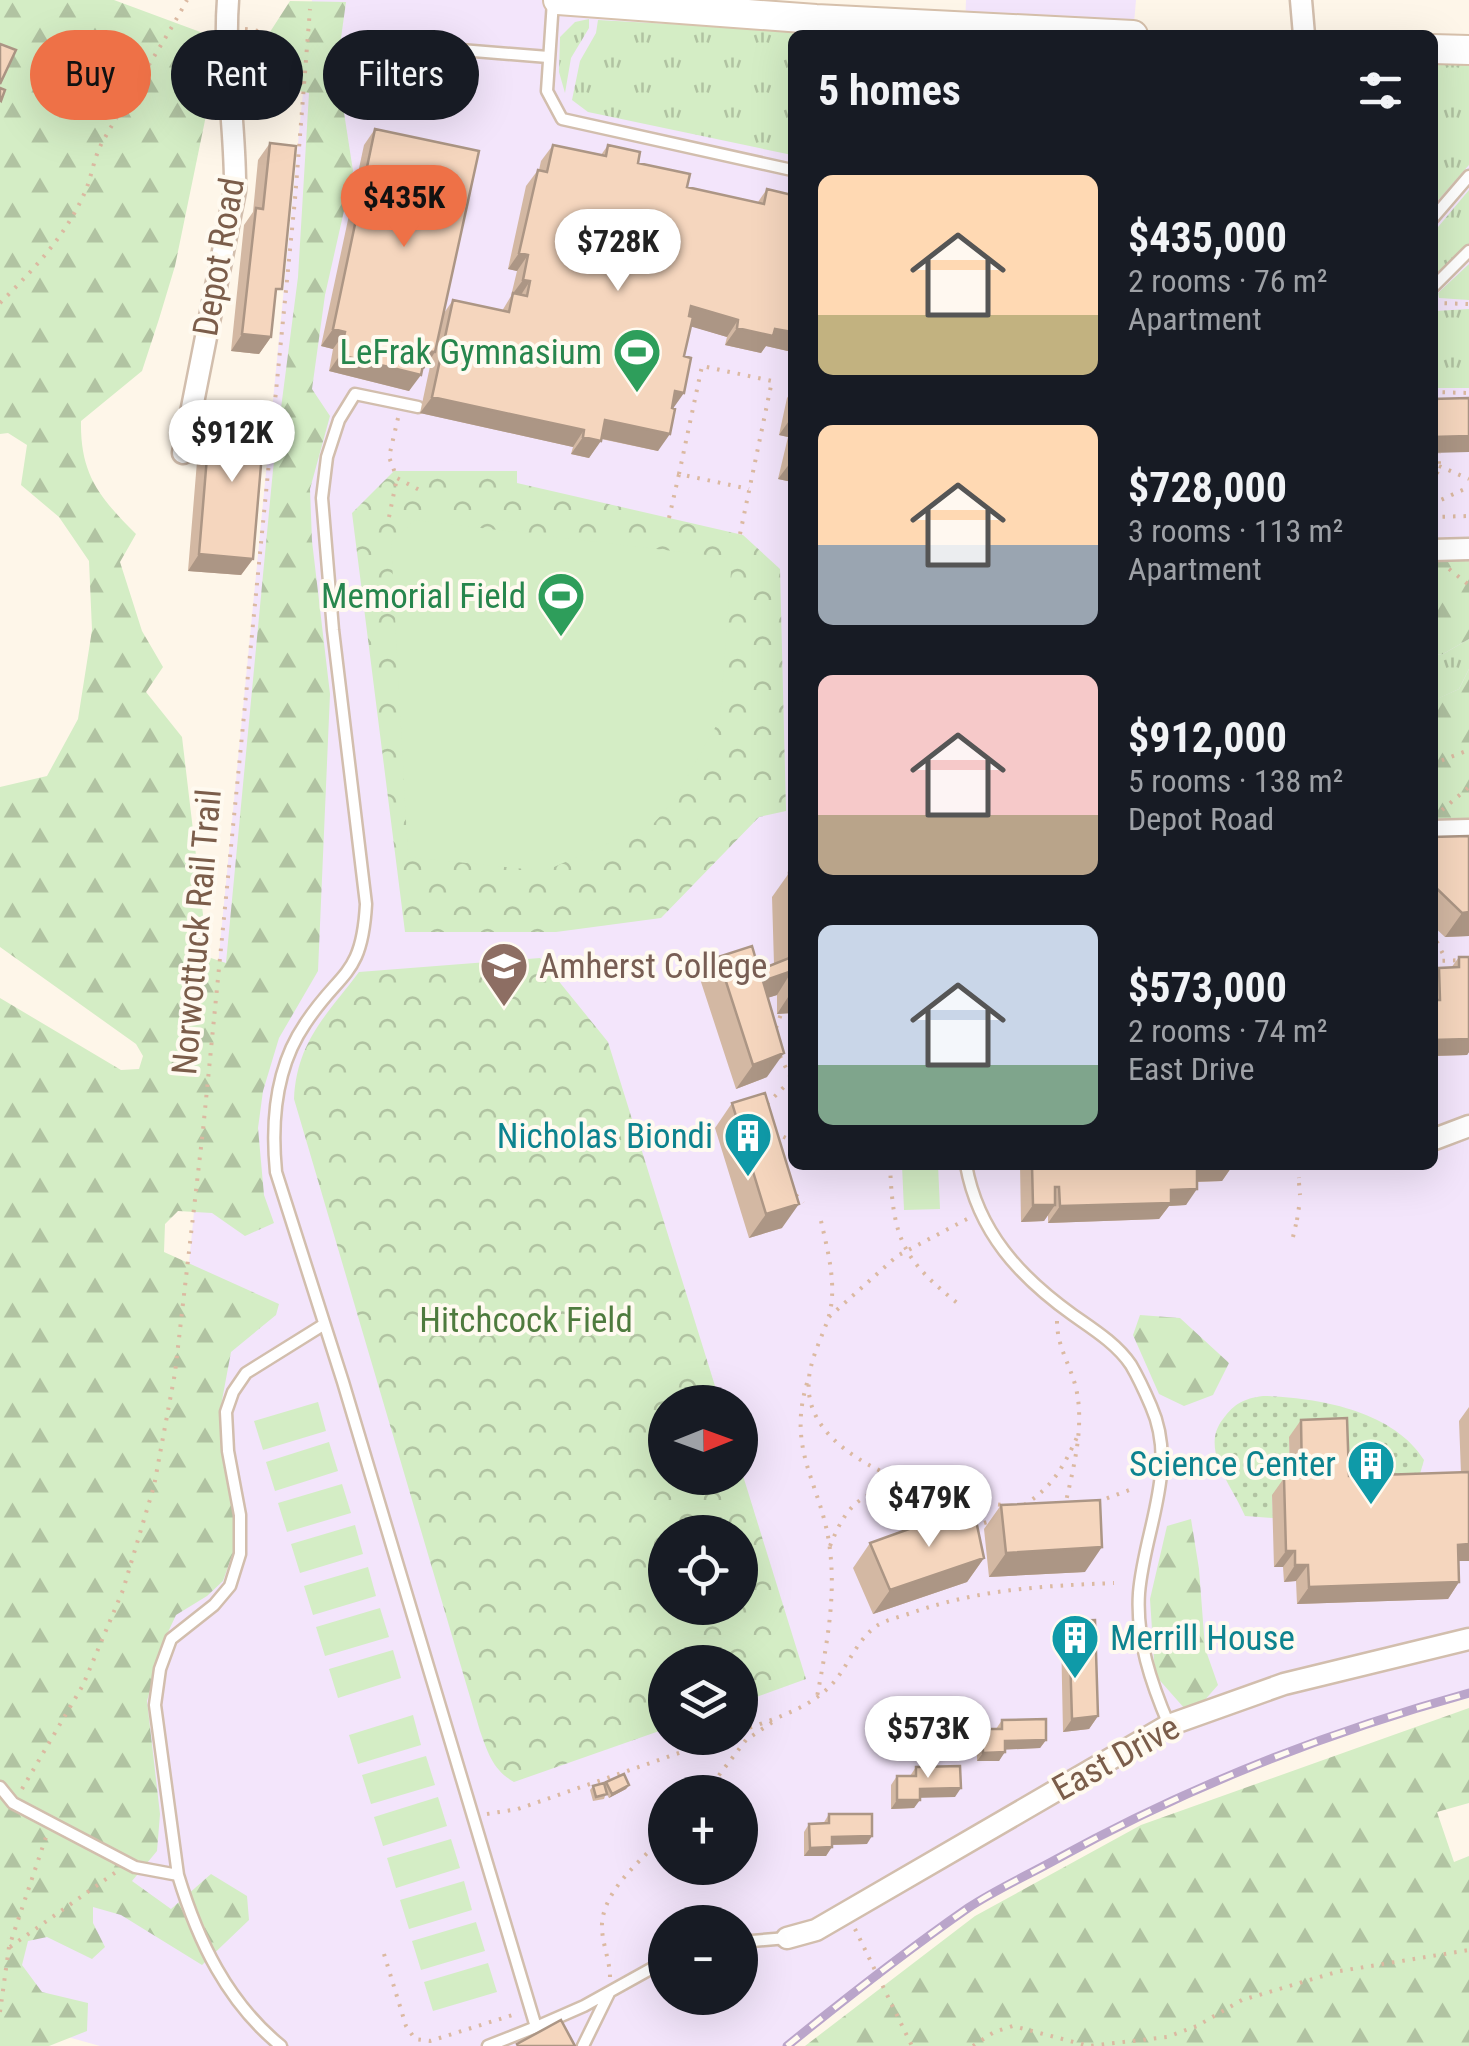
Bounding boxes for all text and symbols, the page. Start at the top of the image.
chip: Buy [30,30,151,120]
chip: Rent [171,30,303,120]
chip: Filters [323,30,479,120]
icon: filters [1353,63,1408,118]
text: 5 homes [818,66,961,115]
pin: $435K [334,165,474,250]
street label: Depot Road [185,175,253,339]
text: $435K [363,178,445,216]
pin: $728K [548,209,688,294]
text: $435,000 [1128,213,1287,262]
icon: home [898,215,1018,335]
text: $728K [577,222,659,260]
text: 2 rooms · 76 m² [1128,262,1327,300]
text: Apartment [1128,300,1262,338]
sports icon: LeFrak Gymnasium [611,326,663,394]
place label: LeFrak Gymnasium [339,332,602,373]
pin: $912K [162,400,302,485]
text: $912K [191,413,273,451]
text: $728,000 [1128,463,1287,512]
icon: home [898,465,1018,585]
text: 3 rooms · 113 m² [1128,512,1343,550]
text: Apartment [1128,550,1262,588]
sports icon: Memorial Field [535,570,587,638]
place label: Memorial Field [321,576,526,617]
text: $912,000 [1128,713,1287,762]
icon: home [898,715,1018,835]
text: 5 rooms · 138 m² [1128,762,1343,800]
street label: Norwottuck Rail Trail [164,787,230,1077]
text: Depot Road [1128,800,1274,838]
school or university icon: Amherst College [478,940,530,1008]
place label: Amherst College [539,946,767,987]
text: $573,000 [1128,963,1287,1012]
icon: home [898,965,1018,1085]
text: 2 rooms · 74 m² [1128,1012,1327,1050]
text: East Drive [1128,1050,1254,1088]
building icon: Nicholas Biondi [722,1110,774,1178]
place label: Nicholas Biondi [497,1116,713,1157]
park label: Hitchcock Field [419,1300,633,1341]
north arrow [648,1385,758,1495]
map controls [648,1385,758,2015]
building icon: Science Center [1345,1438,1397,1506]
place label: Science Center [1129,1444,1336,1485]
pin: $479K [859,1465,999,1550]
text: $479K [888,1478,970,1516]
button: locate [648,1515,758,1625]
building icon: Merrill House [1049,1612,1101,1680]
place label: Merrill House [1110,1618,1295,1659]
button: layers [648,1645,758,1755]
pin: $573K [858,1696,998,1781]
street label: East Drive [1046,1707,1186,1809]
text: $573K [887,1709,969,1747]
button: + [648,1775,758,1885]
button: − [648,1905,758,2015]

